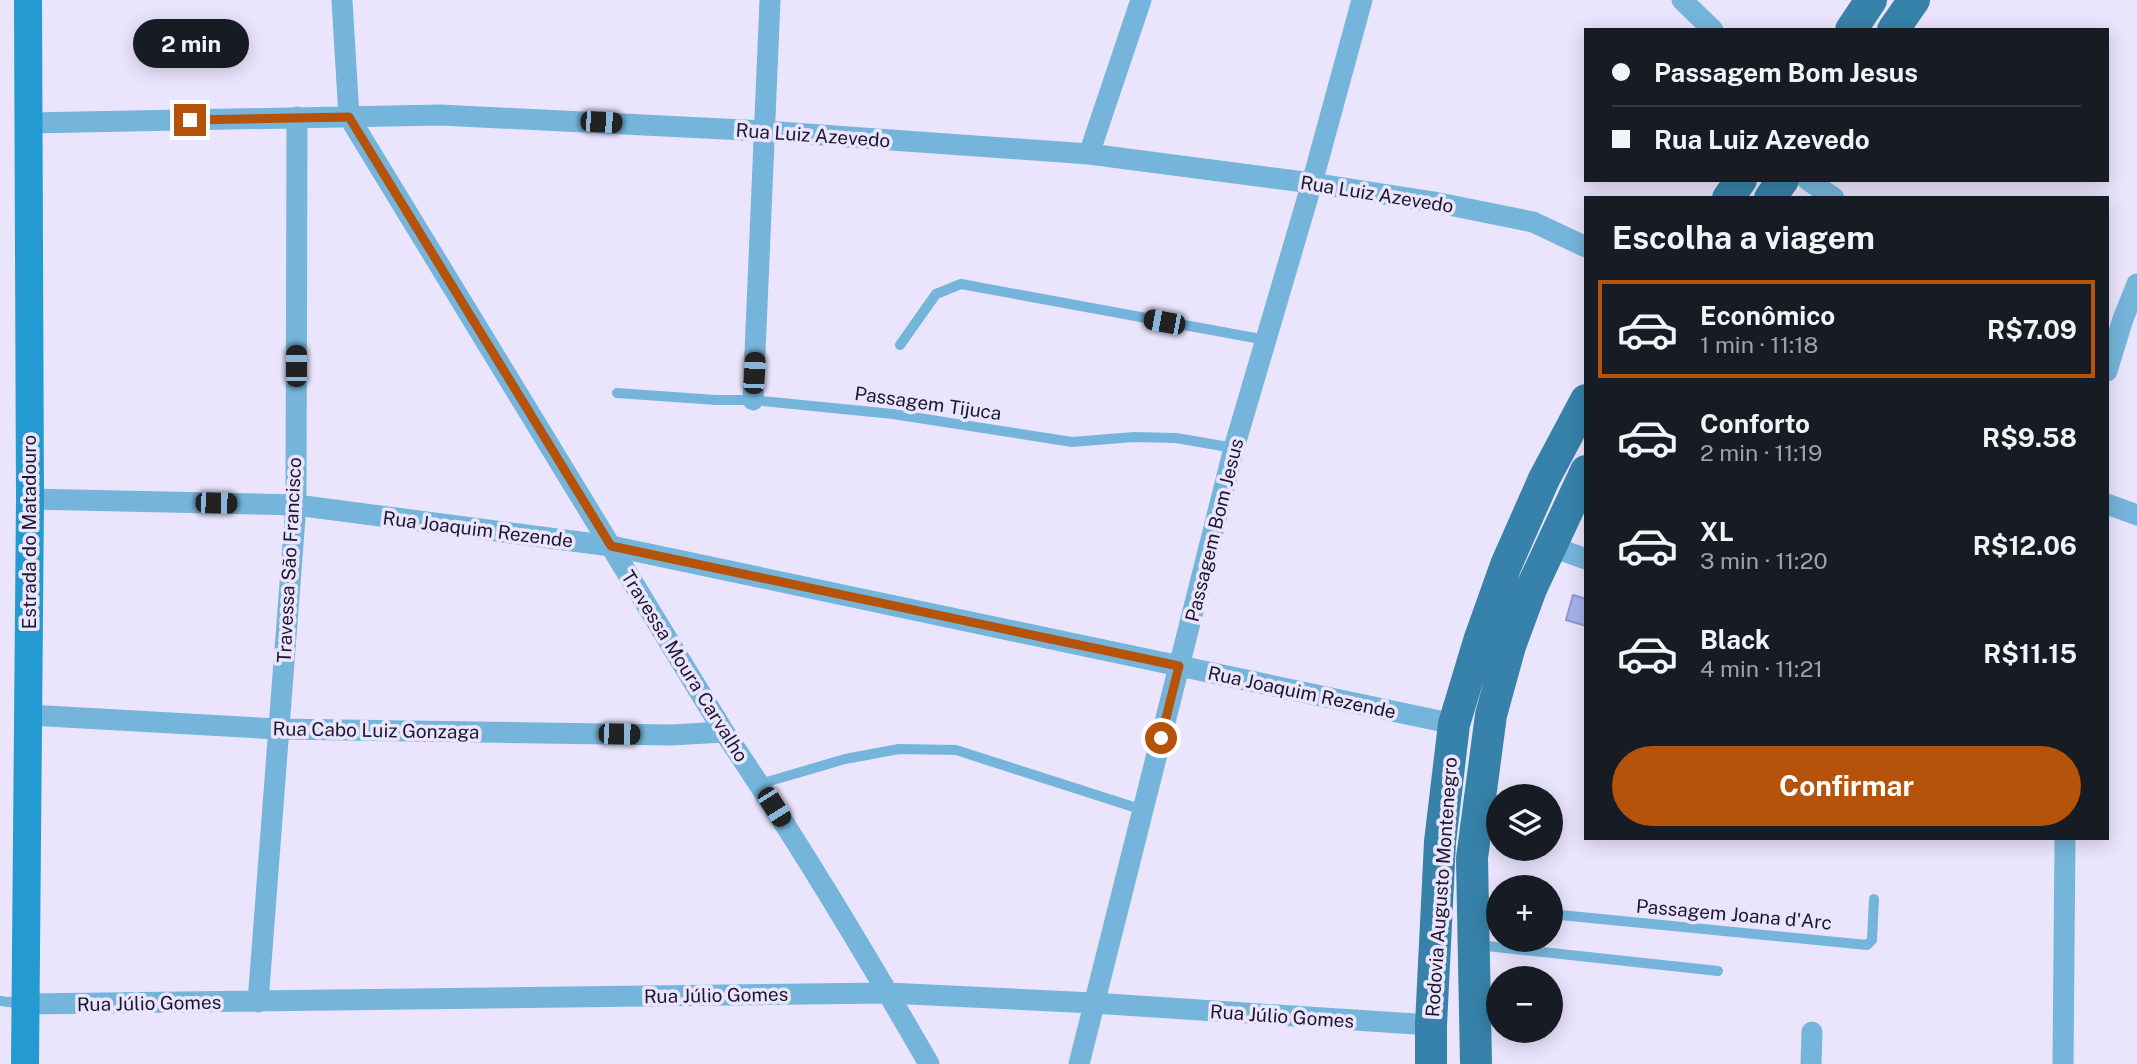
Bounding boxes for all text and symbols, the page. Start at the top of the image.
callout: 2 min [132,18,248,68]
text: 2 min [161,30,221,57]
text: Passagem Bom Jesus [1654,57,1918,88]
route end [174,104,206,136]
car [580,110,623,134]
street label: Rua Luiz Azevedo [735,119,891,151]
text: Rua Luiz Azevedo [1654,124,1870,155]
street label: Rua Luiz Azevedo [1299,171,1455,217]
text: Escolha a viagem [1612,219,1875,256]
icon: car [1616,298,1679,361]
text: Econômico [1700,300,1835,331]
car [1142,308,1187,336]
text: R$7.09 [1987,314,2077,345]
text: 1 min · 11:18 [1700,331,1818,358]
car [286,345,307,387]
car [743,351,766,395]
street label: Passagem Tijuca [853,382,1003,424]
icon: car [1616,406,1679,469]
text: Conforto [1700,408,1810,439]
text: R$9.58 [1982,422,2077,453]
street label: Estrada do Matadouro [18,435,40,629]
street label: Passagem Bom Jesus [1181,436,1247,624]
text: 2 min · 11:19 [1700,439,1822,466]
street label: Travessa São Francisco [273,456,305,664]
car [195,492,238,514]
street label: Rua Joaquim Rezende [382,506,574,552]
icon: car [1616,514,1679,577]
text: XL [1700,516,1734,547]
text: R$12.06 [1973,530,2077,561]
text: 3 min · 11:20 [1700,547,1828,574]
street label: Travessa Moura Carvalho [617,566,753,766]
icon: car [1616,622,1679,685]
text: Black [1700,624,1770,655]
text: R$11.15 [1983,638,2077,669]
text: 4 min · 11:21 [1700,655,1823,682]
street label: Rua Joaquim Rezende [1206,661,1398,723]
street label: Rua Cabo Luiz Gonzaga [272,717,480,743]
route start [1145,722,1177,754]
car [598,723,641,745]
button: Confirmar [1612,746,2081,826]
street label: Rodovia Augusto Montenegro [1421,756,1461,1018]
car [754,784,795,830]
map controls [1486,784,1563,1043]
button: layers [1486,784,1563,861]
button: + [1486,875,1563,952]
street label: Passagem Joana d'Arc [1635,894,1833,934]
button: − [1486,966,1563,1043]
street label: Rua Júlio Gomes [644,983,788,1007]
street label: Rua Júlio Gomes [77,991,221,1015]
street label: Rua Júlio Gomes [1209,1000,1355,1032]

